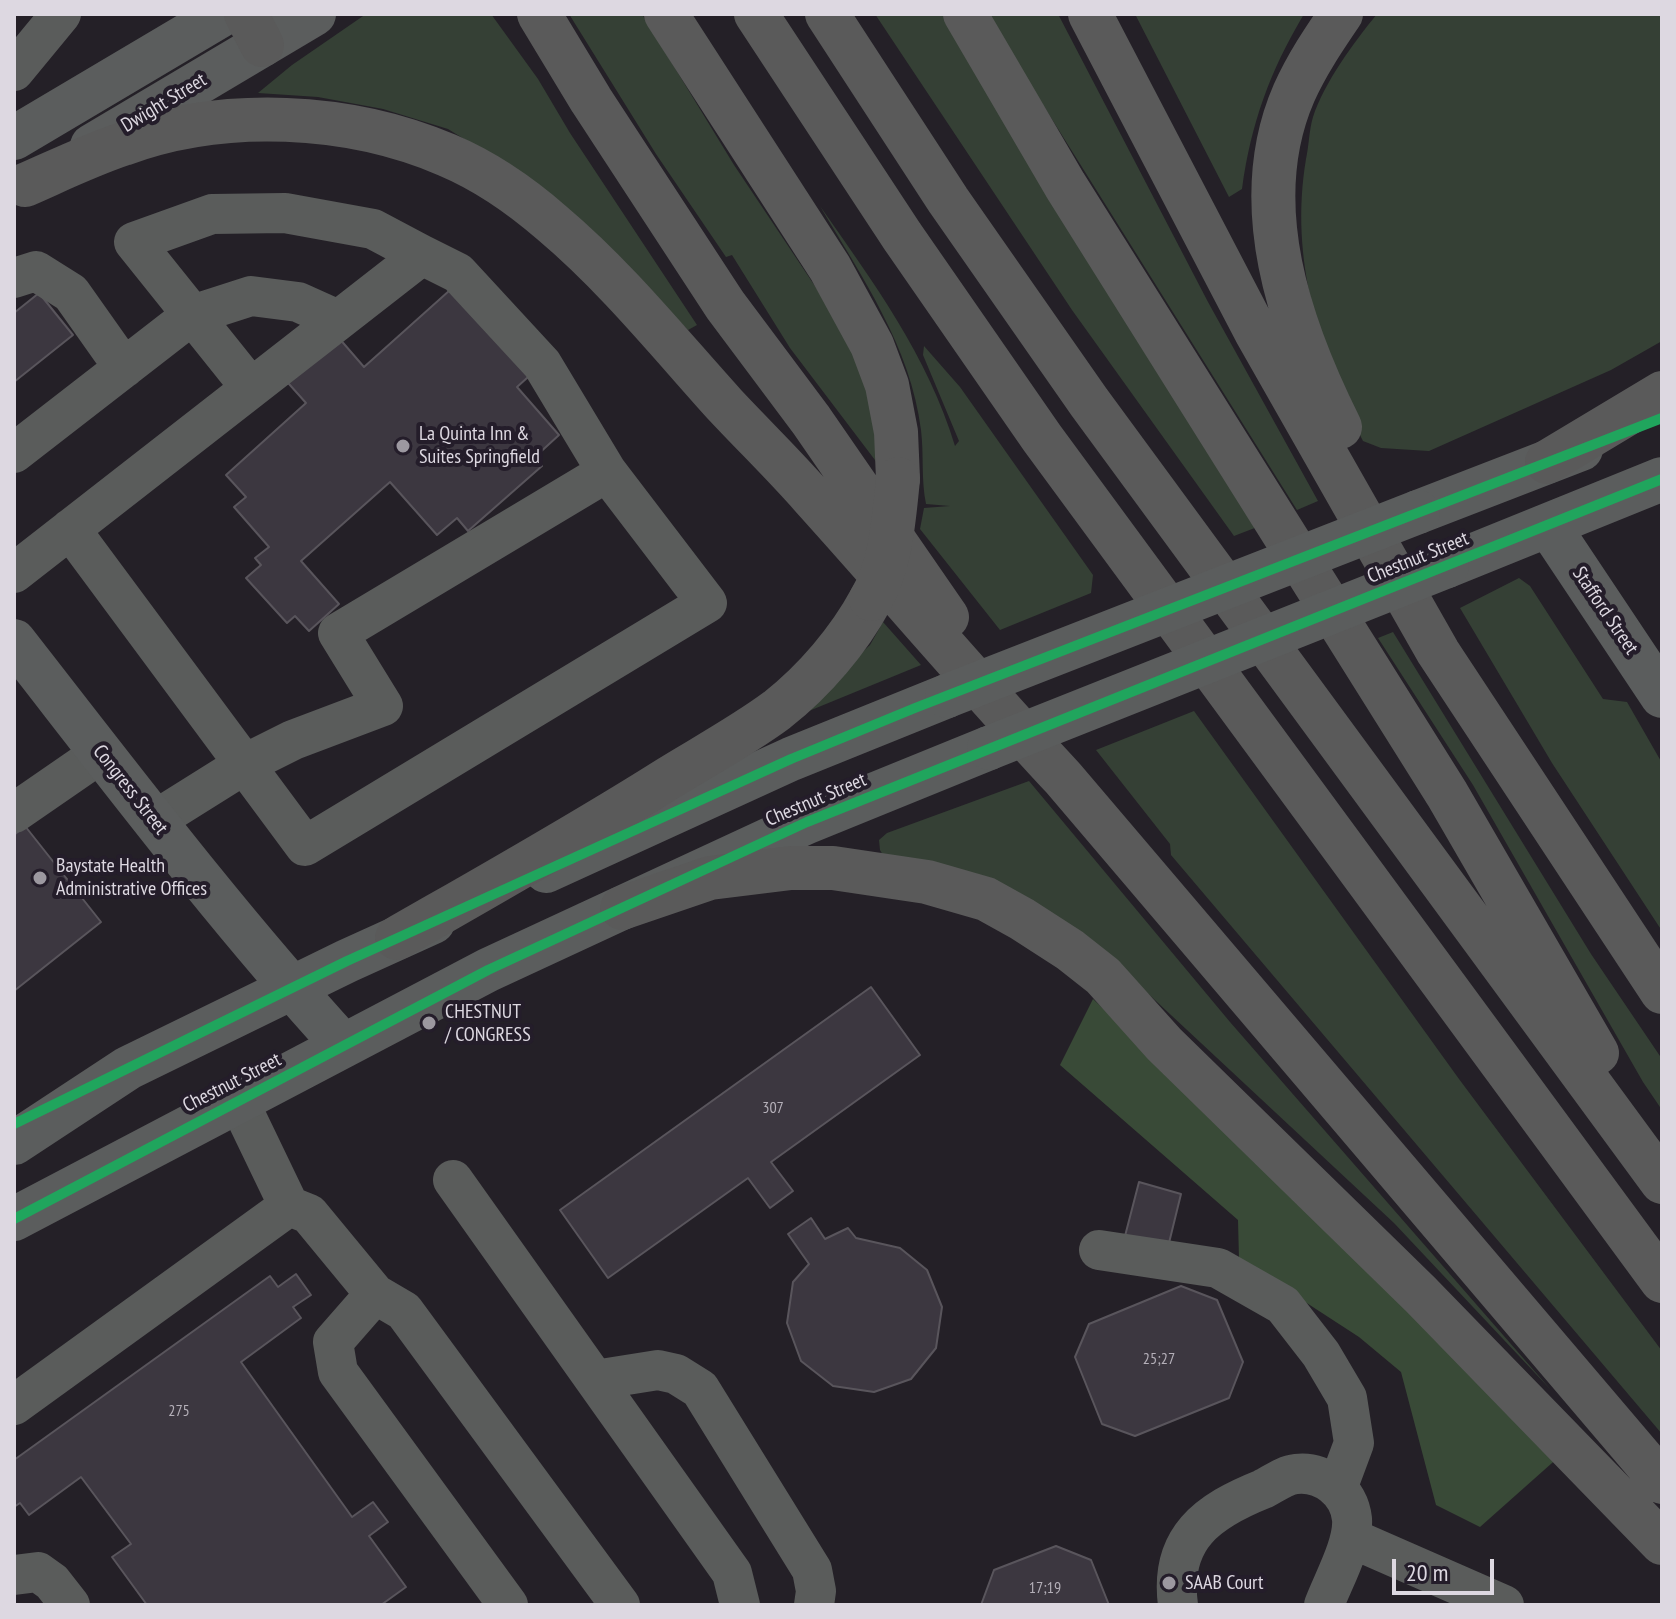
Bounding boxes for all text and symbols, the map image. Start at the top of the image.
street label: Dwight Street [117,68,211,138]
place label: La Quinta Inn & Suites Springfield [419,422,540,469]
marker: La Quinta Inn & Suites Springfield [394,437,412,455]
street label: Chestnut Street [1364,527,1472,589]
street label: Stafford Street [1567,563,1643,659]
street label: Congress Street [87,740,173,840]
street label: Chestnut Street [762,768,870,832]
place label: Baystate Health Administrative Offices [56,854,207,901]
marker: Baystate Health Administrative Offices [31,869,49,887]
place label: CHESTNUT / CONGRESS [445,1000,531,1047]
marker: CHESTNUT / CONGRESS [420,1014,438,1032]
street label: Chestnut Street [179,1048,285,1118]
house number: 307 [762,1098,784,1118]
house number: 25;27 [1143,1349,1175,1369]
house number: 275 [168,1401,190,1421]
scale bar [1396,1543,1498,1593]
text: 20 m [1406,1557,1448,1588]
place label: SAAB Court [1185,1571,1264,1595]
marker: SAAB Court [1160,1574,1178,1592]
house number: 17;19 [1029,1578,1061,1598]

